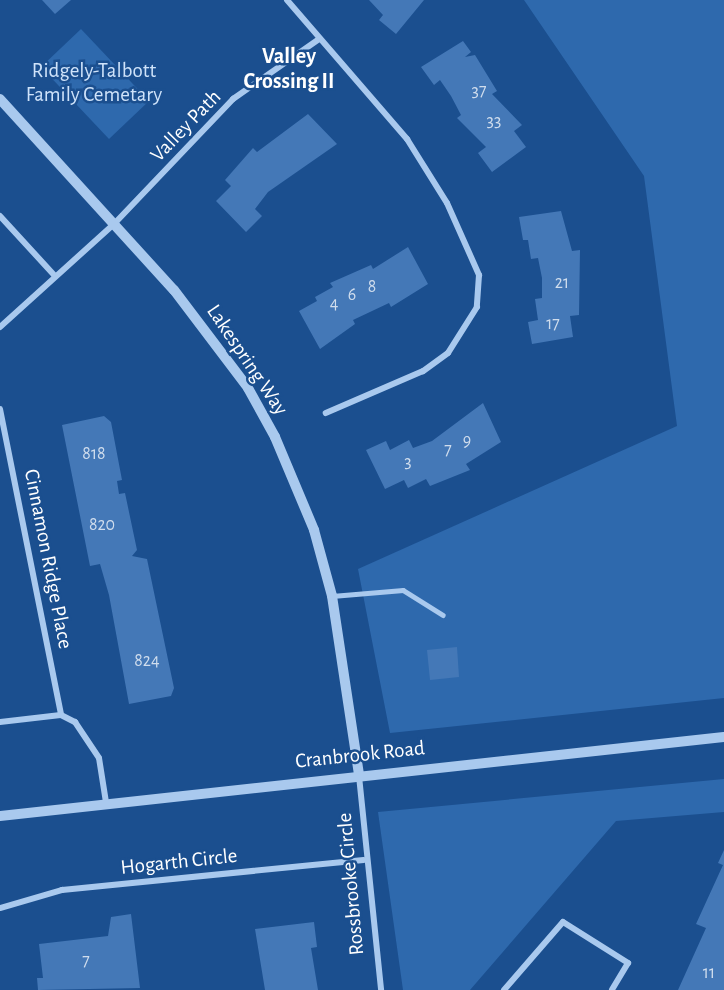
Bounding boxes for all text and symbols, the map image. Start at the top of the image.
district label: Valley Crossing II [243,43,335,94]
park label: Ridgely-Talbott Family Cemetary [26,58,162,108]
house number: 37 [472,80,486,102]
street label: Valley Path [145,85,227,167]
house number: 33 [487,110,501,132]
house number: 21 [555,272,569,294]
house number: 8 [368,276,376,298]
house number: 6 [348,284,356,306]
house number: 4 [330,293,338,315]
street label: Lakespring Way [201,300,293,420]
house number: 17 [546,313,560,335]
house number: 9 [463,430,471,452]
house number: 7 [444,439,452,461]
house number: 818 [82,443,106,465]
house number: 3 [404,451,412,473]
street label: Cinnamon Ridge Place [18,467,78,651]
house number: 820 [89,514,115,536]
house number: 824 [134,650,160,672]
street label: Cranbrook Road [294,736,426,774]
street label: Rossbrooke Circle [332,812,370,956]
street label: Hogarth Circle [119,843,239,881]
house number: 7 [82,950,90,972]
house number: 11 [703,962,715,984]

